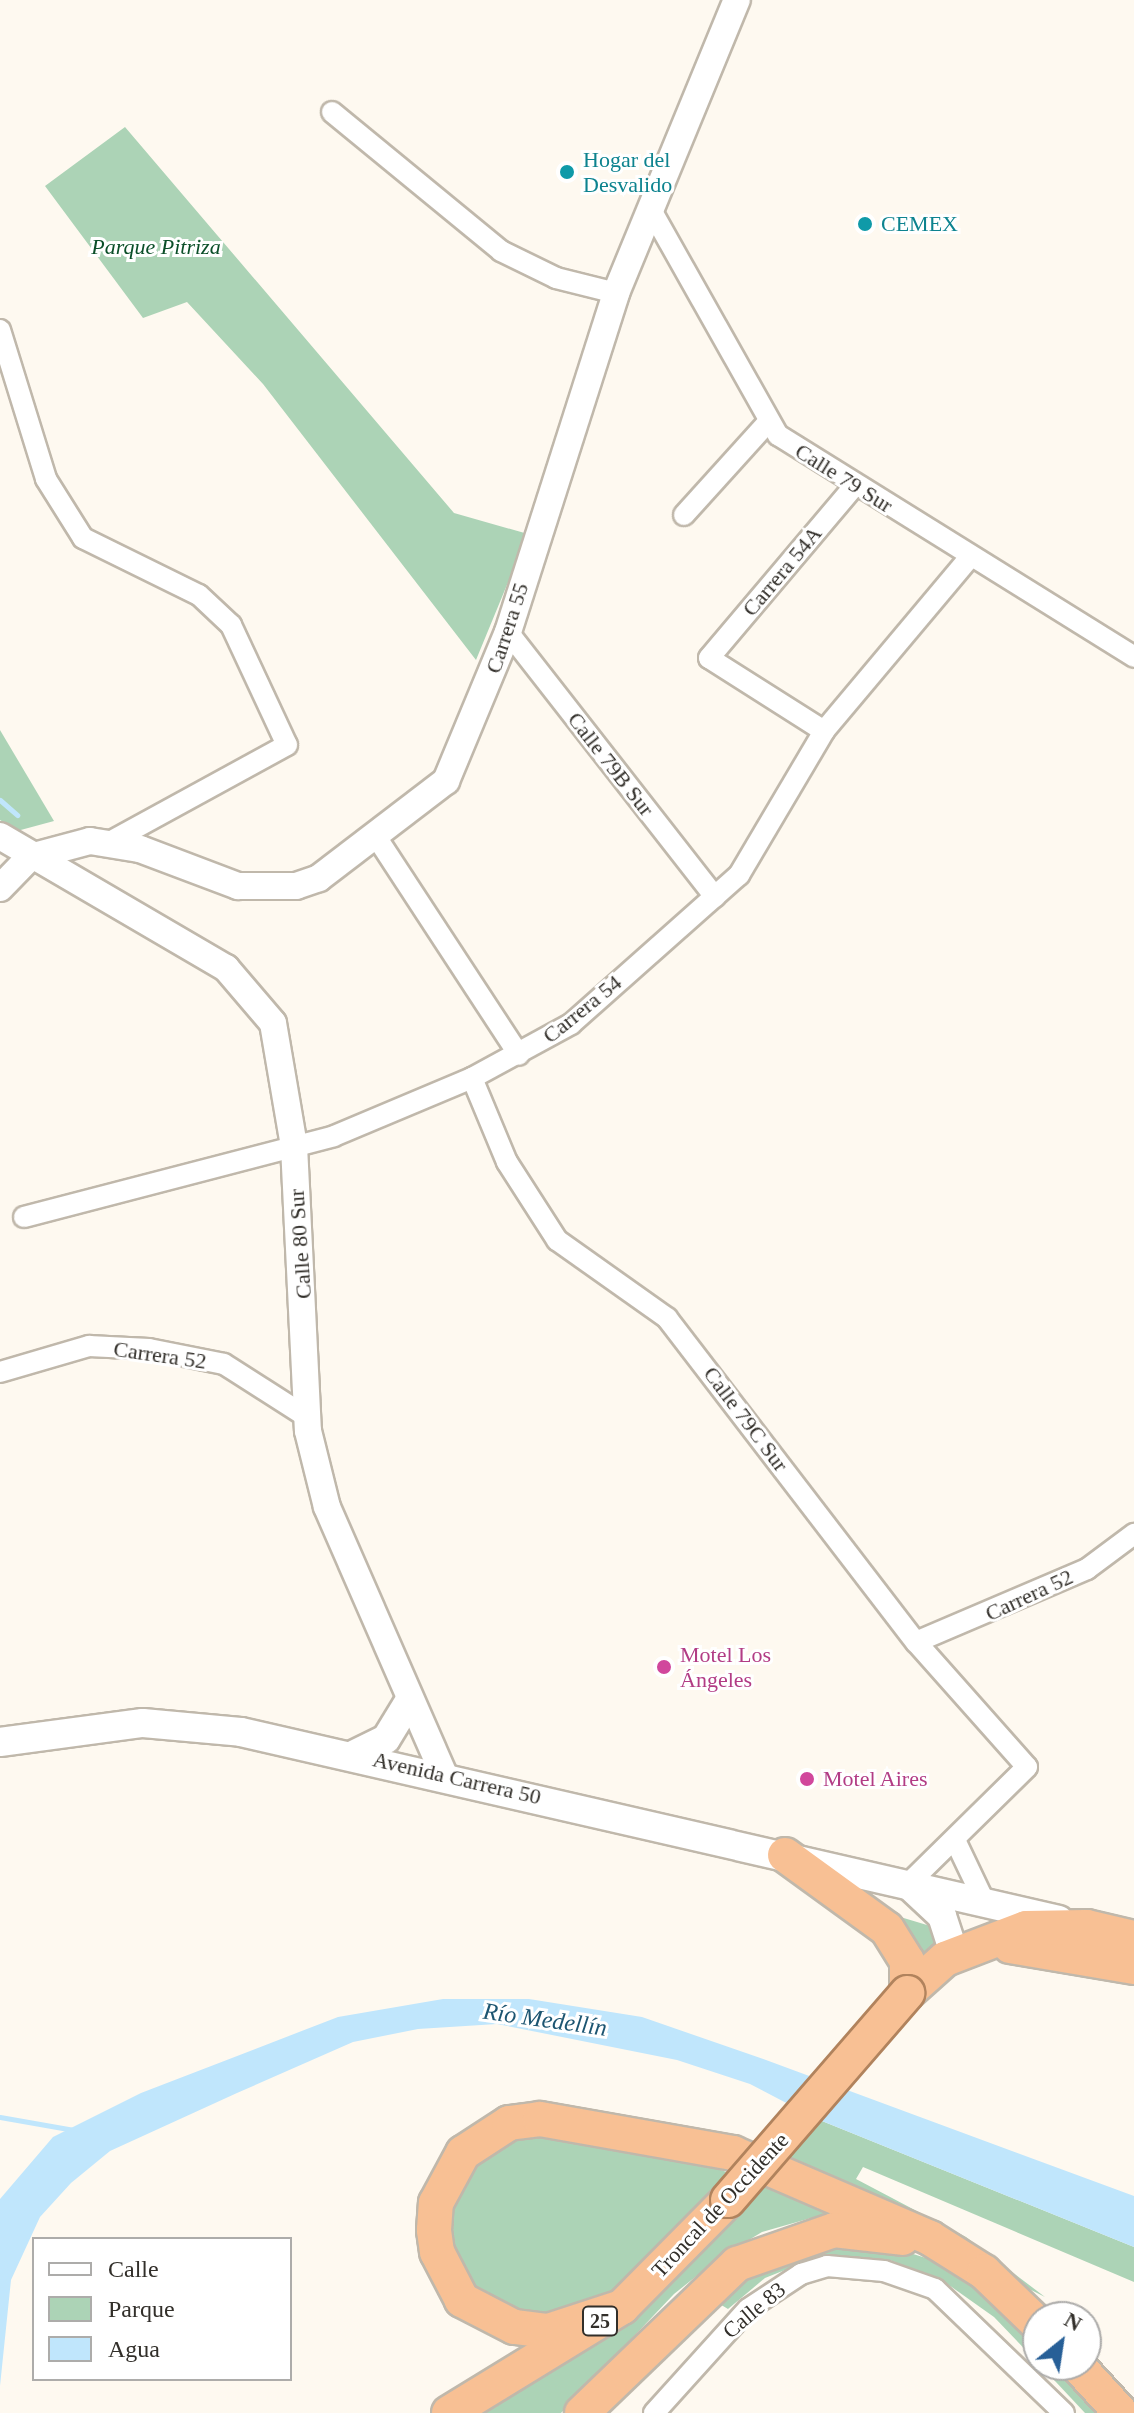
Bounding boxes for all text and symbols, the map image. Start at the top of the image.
place label: Hogar del Desvalido [583,146,672,198]
marker: Hogar del Desvalido [558,163,576,181]
place label: CEMEX [881,211,958,237]
marker: CEMEX [856,215,874,233]
park label: Parque Pitriza [91,234,221,260]
street label: Calle 79 Sur [790,438,898,518]
street label: Carrera 54A [737,521,827,621]
street label: Carrera 55 [480,579,534,677]
street label: Calle 79B Sur [562,707,660,821]
street label: Carrera 54 [537,969,627,1049]
street label: Calle 80 Sur [283,1188,317,1300]
street label: Carrera 52 [112,1335,208,1375]
street label: Calle 79C Sur [698,1361,794,1477]
street label: Carrera 52 [981,1563,1077,1627]
place label: Motel Los Ángeles [680,1641,771,1692]
marker: Motel Los Ángeles [655,1658,673,1676]
street label: Avenida Carrera 50 [370,1746,544,1810]
place label: Motel Aires [823,1766,929,1792]
marker: Motel Aires [798,1770,816,1788]
water label: Río Medellín [481,1997,609,2043]
street label: Troncal de Occidente [646,2127,794,2283]
legend [32,2237,292,2381]
text: Calle [108,2256,159,2282]
street label: Calle 83 [717,2276,791,2344]
text: Parque [108,2296,175,2322]
north arrow [1022,2301,1102,2381]
road number: 25 [582,2305,618,2337]
text: N [1060,2307,1086,2336]
text: Agua [108,2336,160,2362]

